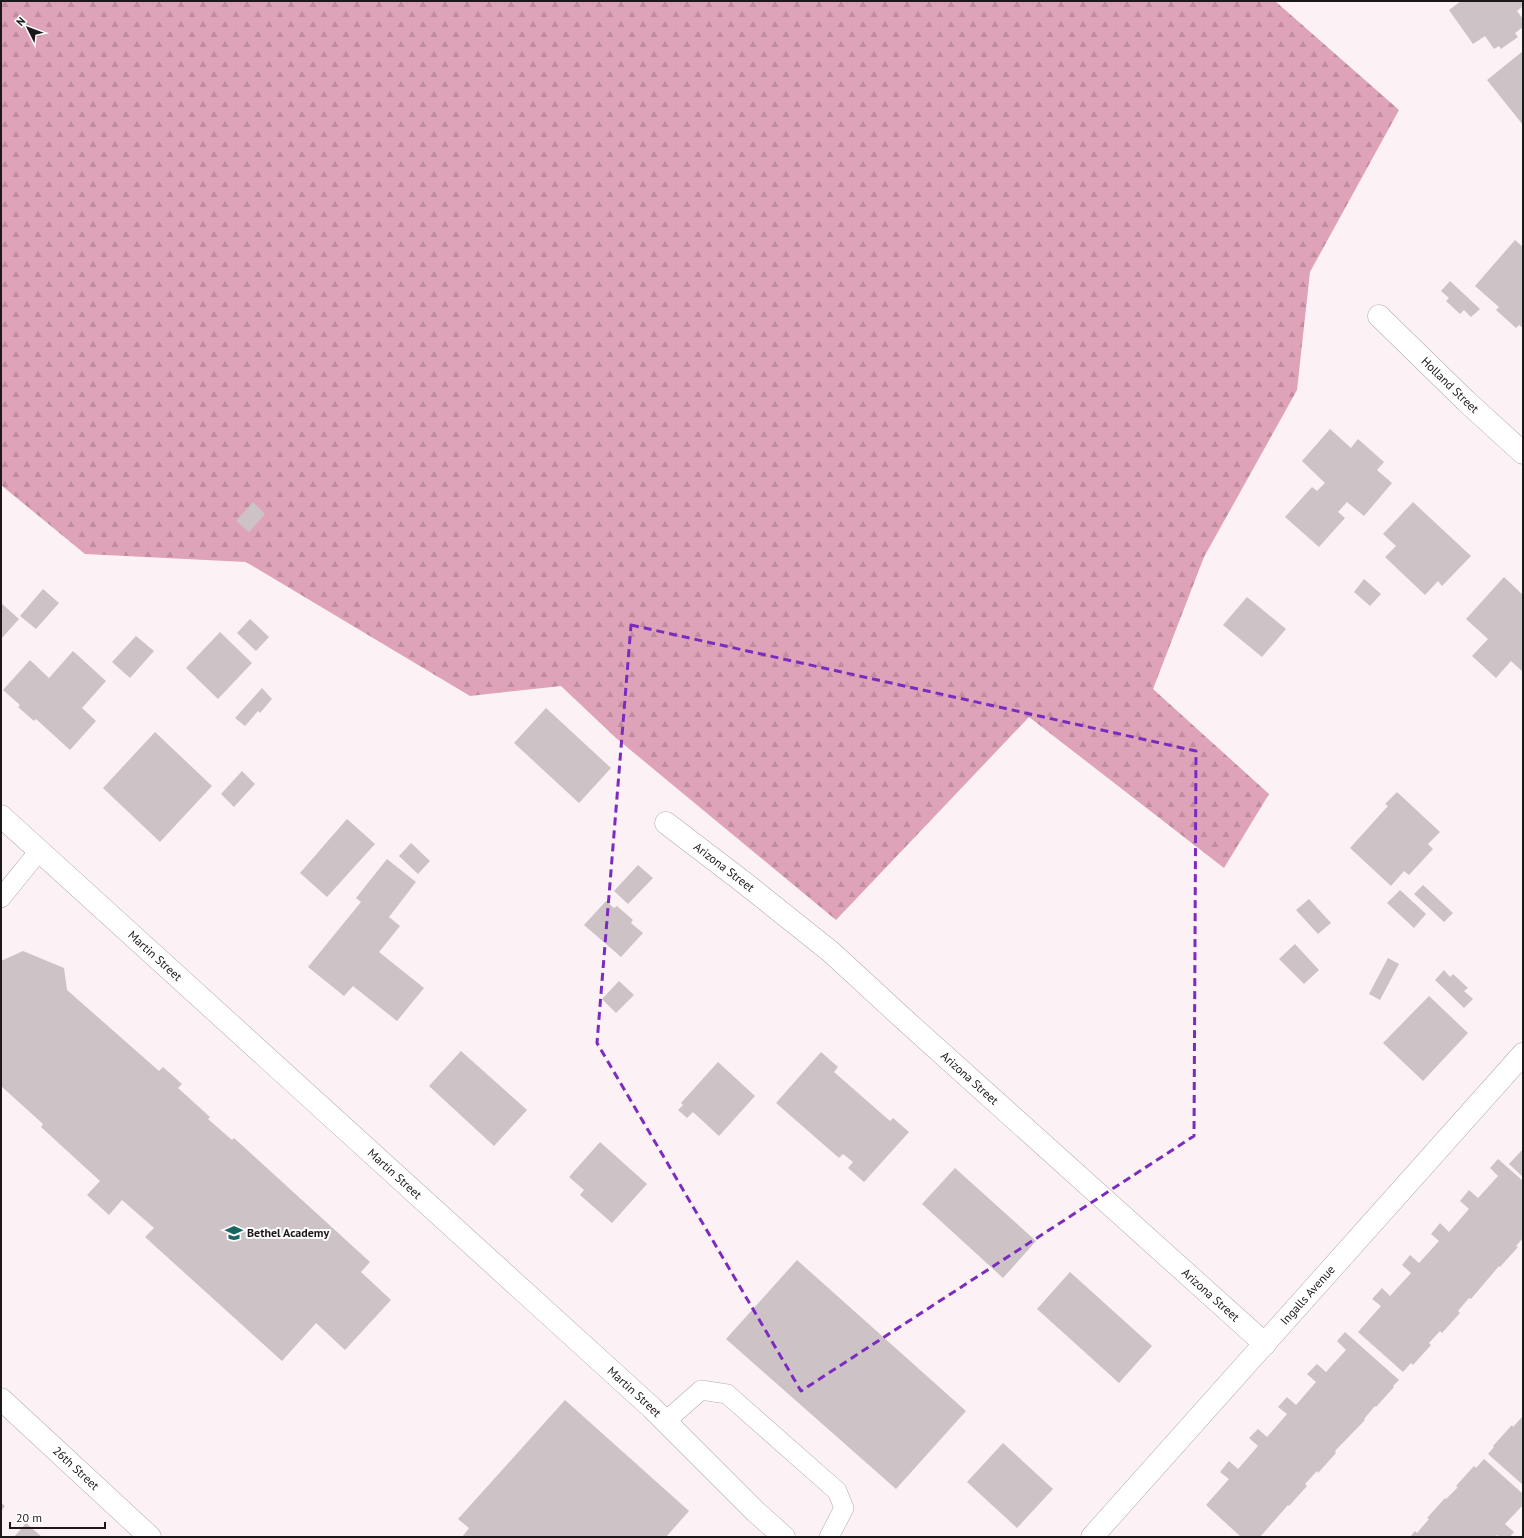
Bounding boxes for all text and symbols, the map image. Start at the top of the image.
north arrow [8,8,48,48]
text: N [13,14,28,29]
street label: Holland Street [1418,353,1482,416]
street label: Arizona Street [691,839,758,895]
street label: Martin Street [125,927,185,984]
street label: Arizona Street [938,1048,1002,1108]
street label: Martin Street [365,1145,425,1202]
school or university icon: Bethel Academy [224,1223,244,1243]
place label: Bethel Academy [247,1225,330,1240]
street label: Ingalls Avenue [1277,1262,1338,1328]
street label: Arizona Street [1179,1265,1243,1324]
street label: Martin Street [605,1363,665,1420]
street label: 26th Street [50,1443,102,1493]
scale bar [10,1504,105,1530]
text: 20 m [16,1510,42,1525]

